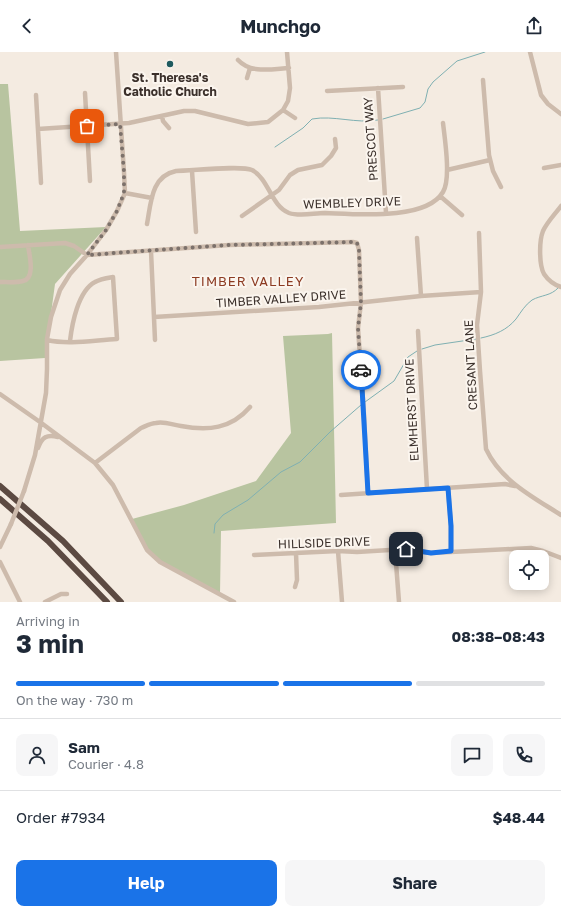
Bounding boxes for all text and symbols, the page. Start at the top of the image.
icon: back [16,15,38,37]
text: Munchgo [240,15,321,37]
icon: share [523,15,545,37]
marker: St. Theresa's Catholic Church [165,59,175,69]
place label: St. Theresa's Catholic Church [123,70,217,99]
street label: PRESCOT WAY [360,97,381,181]
pin [70,109,104,143]
icon: bag [76,115,98,137]
street label: WEMBLEY DRIVE [303,193,401,212]
district label: TIMBER VALLEY [192,273,304,289]
street label: TIMBER VALLEY DRIVE [215,286,347,311]
street label: CRESANT LANE [461,319,480,411]
courier [341,350,381,390]
street label: ELMHERST DRIVE [401,358,422,462]
icon: car [350,359,372,381]
pin [389,532,423,566]
street label: HILLSIDE DRIVE [278,533,370,552]
icon: home [395,538,417,560]
map controls [509,550,549,590]
button: locate [509,550,549,590]
text: Arriving in [16,613,80,629]
text: 08:38–08:43 [451,627,545,645]
text: 3 min [16,628,84,659]
text: On the way · 730 m [16,692,133,708]
button: person [16,734,58,776]
button: chat [451,734,493,776]
button: phone [503,734,545,776]
text: Sam [68,738,100,756]
text: Courier · 4.8 [68,756,144,772]
text: Order #7934 [16,808,105,826]
text: $48.44 [492,808,545,826]
button: Help [16,860,277,906]
button: Share [285,860,545,906]

